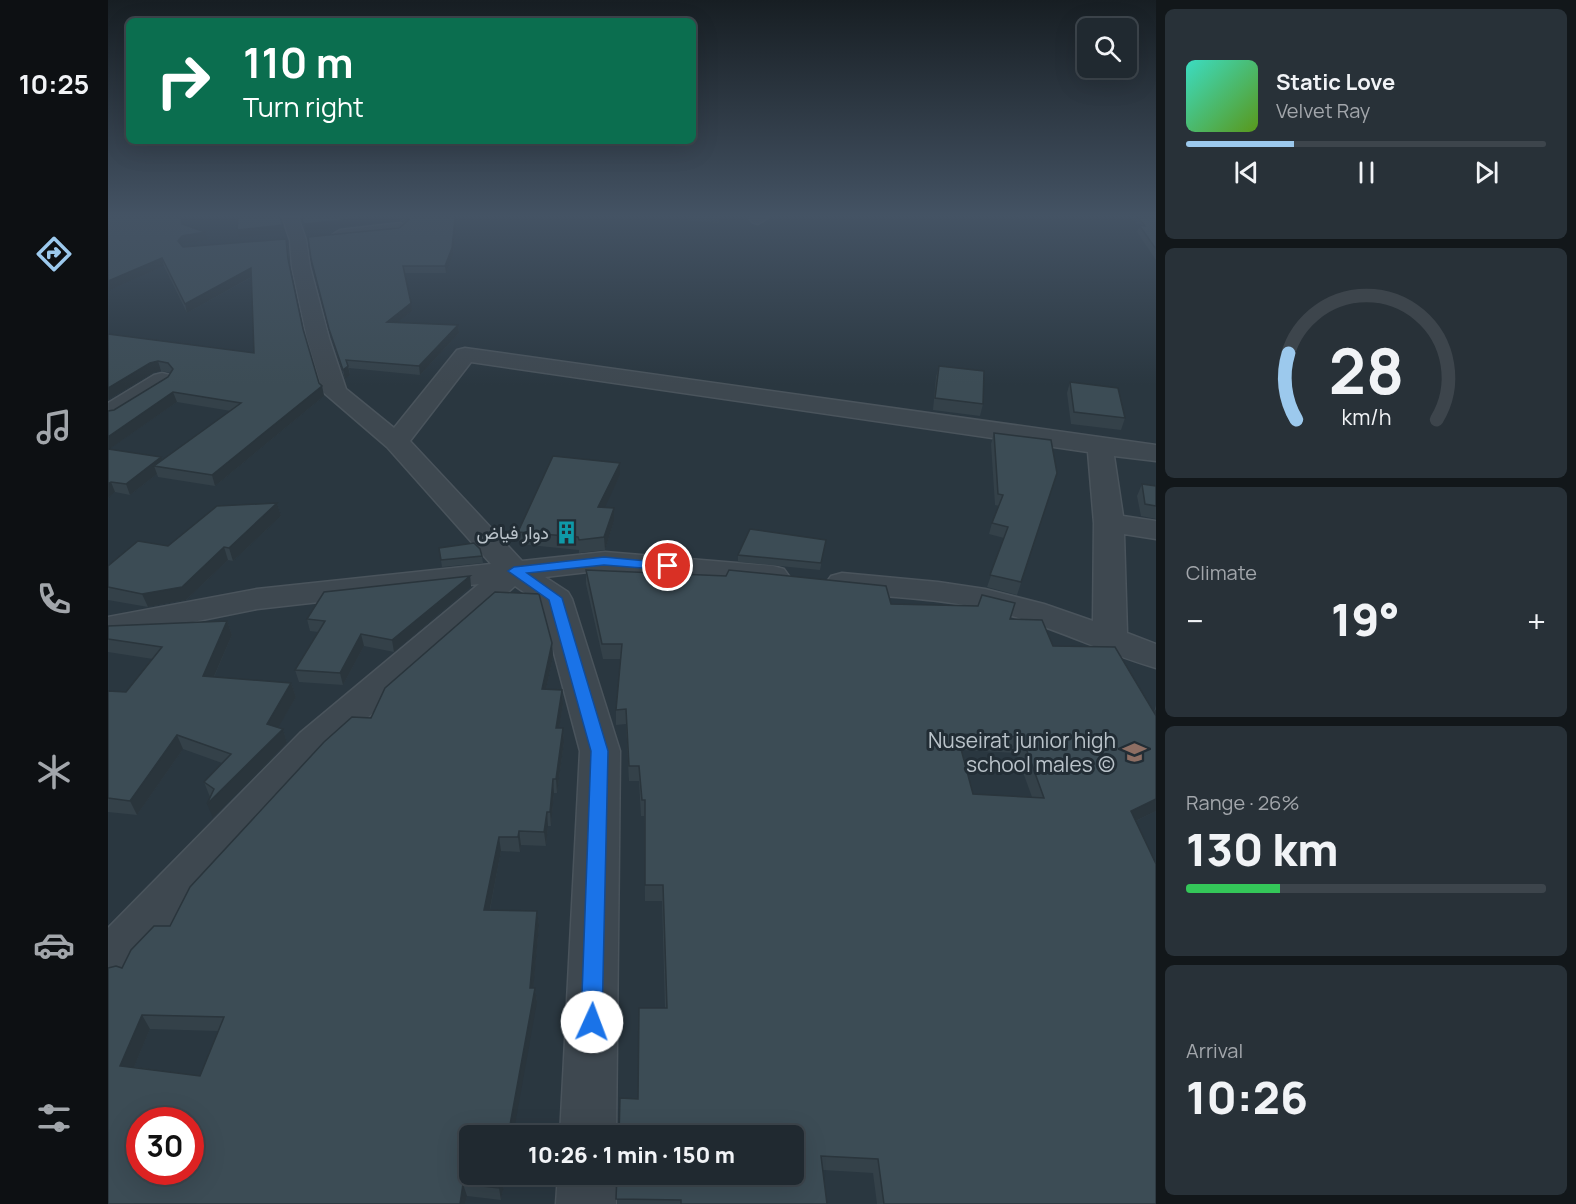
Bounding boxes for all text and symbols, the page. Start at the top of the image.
map controls [1077,18,1137,78]
button: search [1077,18,1137,78]
text: 110 m [243,33,354,91]
icon: right [144,42,222,120]
text: 10:25 [19,65,89,102]
text: Static Love [1276,67,1395,97]
text: Turn right [243,88,364,125]
text: Velvet Ray [1276,97,1370,124]
icon: previous [1230,156,1263,189]
icon: pause [1350,156,1383,189]
icon: next [1470,156,1503,189]
icon: directions [33,233,75,275]
text: 28 [1328,327,1404,413]
text: km/h [1341,402,1391,431]
icon: music [33,406,75,448]
place label: دوار فياض [477,520,549,544]
building icon: دوار فياض [554,520,580,546]
pin [642,540,693,591]
icon: arrive [651,549,684,582]
text: Climate [1186,559,1257,586]
icon: phone [33,578,75,620]
text: 19° [1331,588,1400,650]
text: − [1186,598,1204,643]
text: + [1527,598,1546,643]
place label: Nuseirat junior high school males (c) [928,726,1116,778]
school or university icon: Nuseirat junior high school males (c) [1121,740,1147,766]
icon: climate [33,751,75,793]
text: Range · 26% [1186,789,1300,816]
text: 130 km [1186,818,1338,880]
icon: car [33,924,75,966]
position arrow [560,990,624,1054]
text: Arrival [1186,1037,1243,1064]
text: 10:26 [1186,1066,1308,1128]
icon: filters [33,1097,75,1139]
speed limit sign: 30 [126,1107,204,1185]
text: 10:26 · 1 min · 150 m [528,1140,735,1170]

